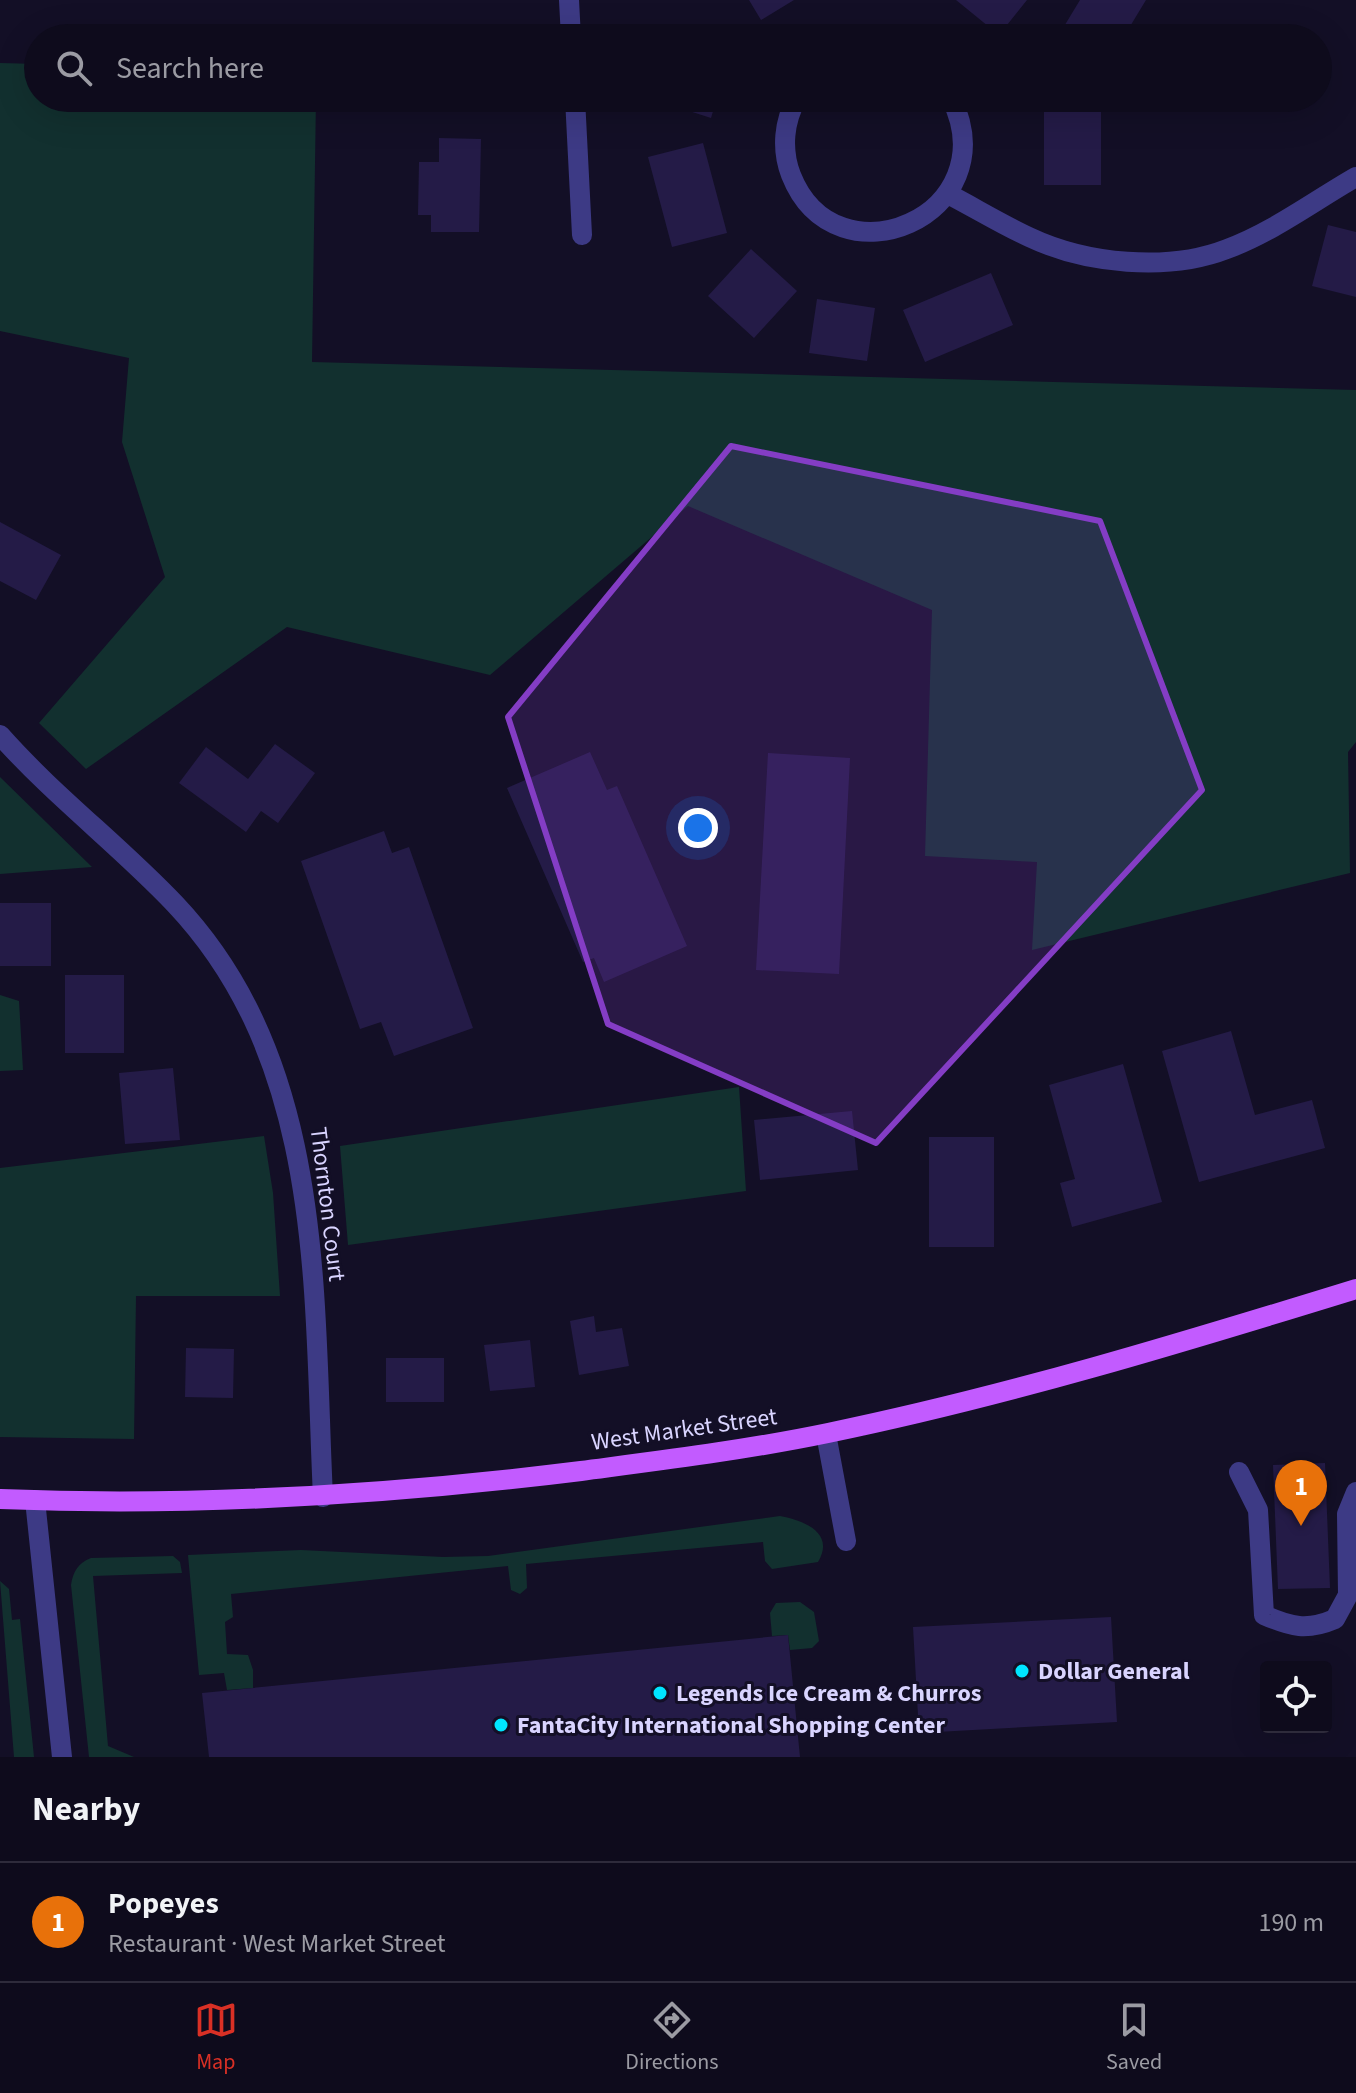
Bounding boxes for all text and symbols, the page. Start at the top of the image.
search box [24,24,1332,112]
icon: search [52,46,96,90]
text: Search here [116,47,264,90]
your location [678,808,718,848]
street label: Thornton Court [301,1125,354,1283]
street label: West Market Street [589,1399,779,1460]
pin: 1 [1275,1460,1327,1526]
place label: Dollar General [1038,1654,1190,1689]
map controls [1260,1661,1332,1733]
button: locate [1260,1661,1332,1733]
marker: Dollar General [1013,1662,1031,1680]
place label: Legends Ice Cream & Churros [676,1676,981,1711]
marker: Legends Ice Cream & Churros [651,1684,669,1702]
place label: FantaCity International Shopping Center [517,1708,945,1743]
marker: FantaCity International Shopping Center [492,1716,510,1734]
text: Nearby [32,1785,140,1834]
text: Popeyes [108,1882,219,1925]
text: 1 [51,1904,65,1941]
text: 190 m [1258,1904,1324,1941]
text: Restaurant · West Market Street [108,1925,446,1962]
tab: Map [194,1998,238,2078]
tab: Directions [625,1998,718,2078]
tab: Saved [1106,1998,1162,2078]

